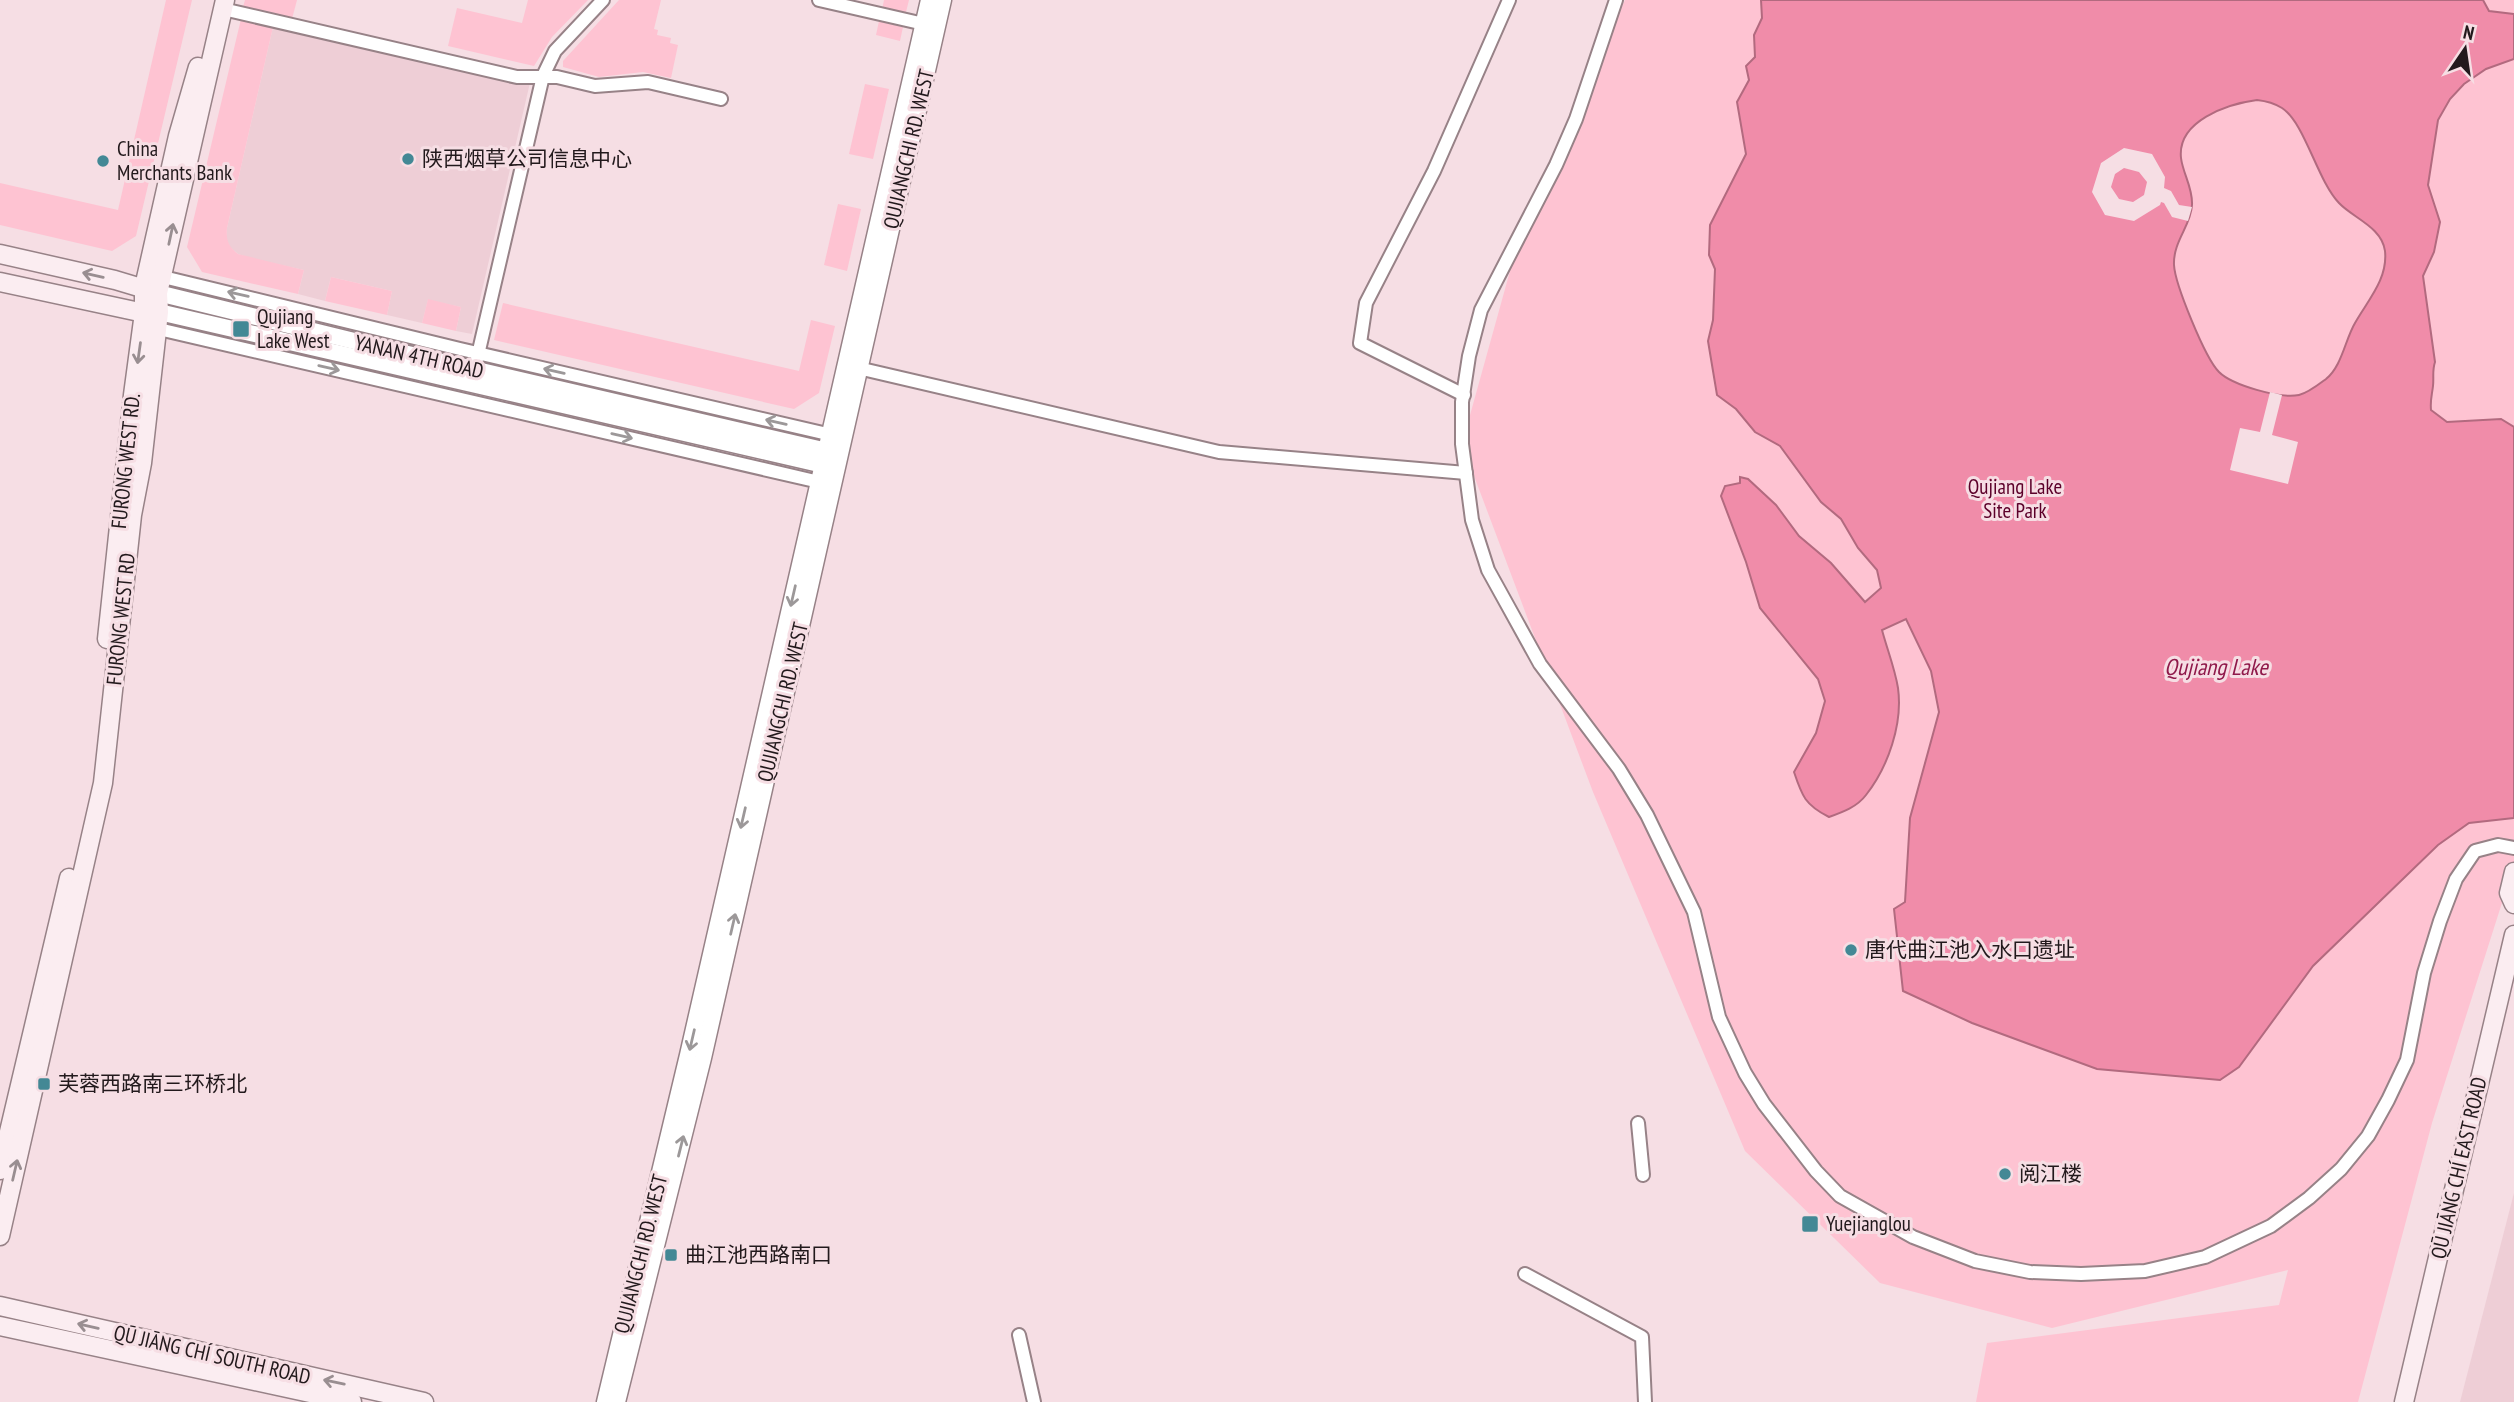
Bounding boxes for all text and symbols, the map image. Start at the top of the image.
north arrow [2430,14,2500,84]
text: N [2461,20,2477,45]
street label: QUJIANGCHI RD. WEST [877,66,940,231]
place label: China Merchants Bank [117,135,232,186]
place label: 陕西烟草公司信息中心 [422,145,632,172]
marker: 陕西烟草公司信息中心 [400,151,416,167]
marker: China Merchants Bank [95,153,111,169]
one-way arrow [165,223,178,246]
one-way arrow [82,268,105,281]
one-way arrow [227,287,250,300]
place label: Qujiang Lake West [257,303,330,354]
marker: Qujiang Lake West [231,319,251,339]
street label: YANAN 4TH ROAD [352,329,486,384]
one-way arrow [132,341,145,364]
one-way arrow [317,362,340,376]
one-way arrow [544,364,566,377]
street label: FURONG WEST RD. [105,392,146,530]
one-way arrow [765,415,788,428]
one-way arrow [610,430,633,443]
park label: Qujiang Lake Site Park [1968,473,2062,524]
street label: FURONG WEST RD [100,552,141,686]
one-way arrow [786,584,800,607]
street label: QUJIANGCHI RD. WEST [751,619,814,784]
water label: Qujiang Lake [2164,652,2269,681]
one-way arrow [735,806,749,829]
one-way arrow [727,913,740,936]
place label: 唐代曲江池入水口遗址 [1865,936,2075,963]
marker: 唐代曲江池入水口遗址 [1843,942,1859,958]
one-way arrow [685,1028,698,1051]
place label: 芙蓉西路南三环桥北 [58,1070,247,1097]
street label: QŪ JIĀNG CHÍ EAST ROAD [2424,1074,2493,1261]
marker: 芙蓉西路南三环桥北 [36,1076,52,1092]
one-way arrow [675,1135,688,1158]
one-way arrow [9,1159,22,1182]
place label: 阅江楼 [2019,1160,2082,1187]
marker: 阅江楼 [1997,1166,2013,1182]
street label: QUJIANGCHI RD. WEST [608,1171,673,1336]
place label: Yuejianglou [1826,1210,1911,1237]
marker: Yuejianglou [1800,1214,1820,1234]
place label: 曲江池西路南口 [685,1241,832,1268]
marker: 曲江池西路南口 [663,1247,679,1263]
one-way arrow [77,1319,100,1333]
street label: QŪ JIĀNG CHÍ SOUTH ROAD [111,1319,313,1390]
one-way arrow [323,1375,346,1389]

